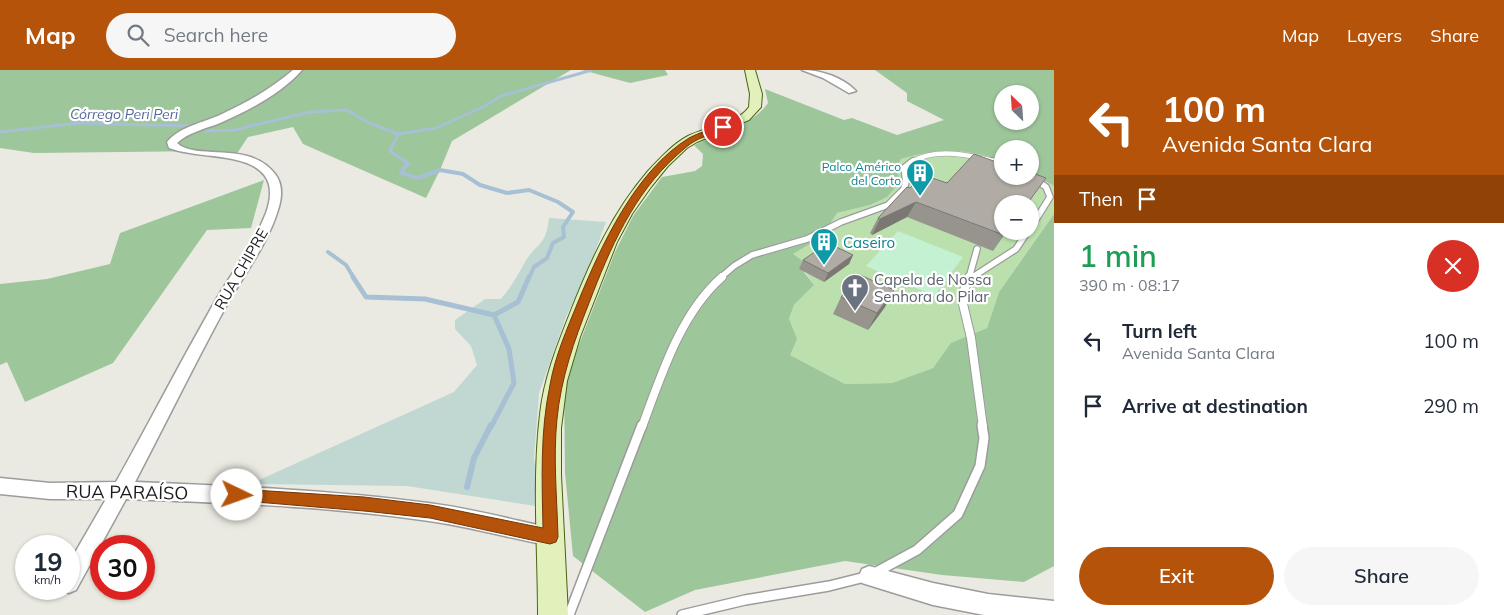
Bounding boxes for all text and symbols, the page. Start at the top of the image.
search box [106,13,456,58]
text: Map [25,20,76,50]
icon: search [124,21,152,49]
text: Search here [164,23,268,47]
text: Map [1282,24,1319,47]
text: Layers [1347,24,1402,47]
text: Share [1430,24,1479,47]
north arrow [994,85,1039,130]
map controls [994,85,1039,240]
text: 100 m [1162,87,1266,131]
icon: left [1079,90,1144,155]
water label: Córrego Peri Peri [70,105,179,123]
pin [702,106,744,148]
icon: arrive [709,113,737,141]
text: Avenida Santa Clara [1162,130,1372,158]
button: + [994,140,1039,185]
building icon: Palco Américo del Corto [905,158,935,197]
place label: Palco Américo del Corto [822,159,901,188]
icon: arrive [1133,185,1161,213]
text: Then [1079,187,1123,211]
button: − [994,195,1039,240]
street label: RUA CHIPRE [210,225,272,313]
building icon: Caseiro [809,227,839,266]
place label: Caseiro [843,233,895,252]
text: 1 min [1079,237,1157,275]
button: close [1427,240,1479,292]
place label: Capela de Nossa Senhora do Pilar [874,270,991,306]
church icon: Capela de Nossa Senhora do Pilar [840,273,870,312]
text: 390 m · 08:17 [1079,275,1180,295]
text: Turn left [1122,319,1197,343]
icon: left [1079,327,1107,355]
text: 100 m [1423,329,1479,353]
text: Avenida Santa Clara [1122,343,1275,363]
icon: arrive [1079,392,1107,420]
text: Arrive at destination [1122,394,1308,418]
text: 290 m [1423,394,1479,418]
position arrow [210,468,262,520]
street label: RUA PARAÍSO [66,479,188,505]
speed limit sign: 30 [90,535,155,600]
text: 19 [32,546,63,577]
button: Exit [1079,547,1274,605]
button: Share [1284,547,1479,605]
text: km/h [34,572,61,587]

